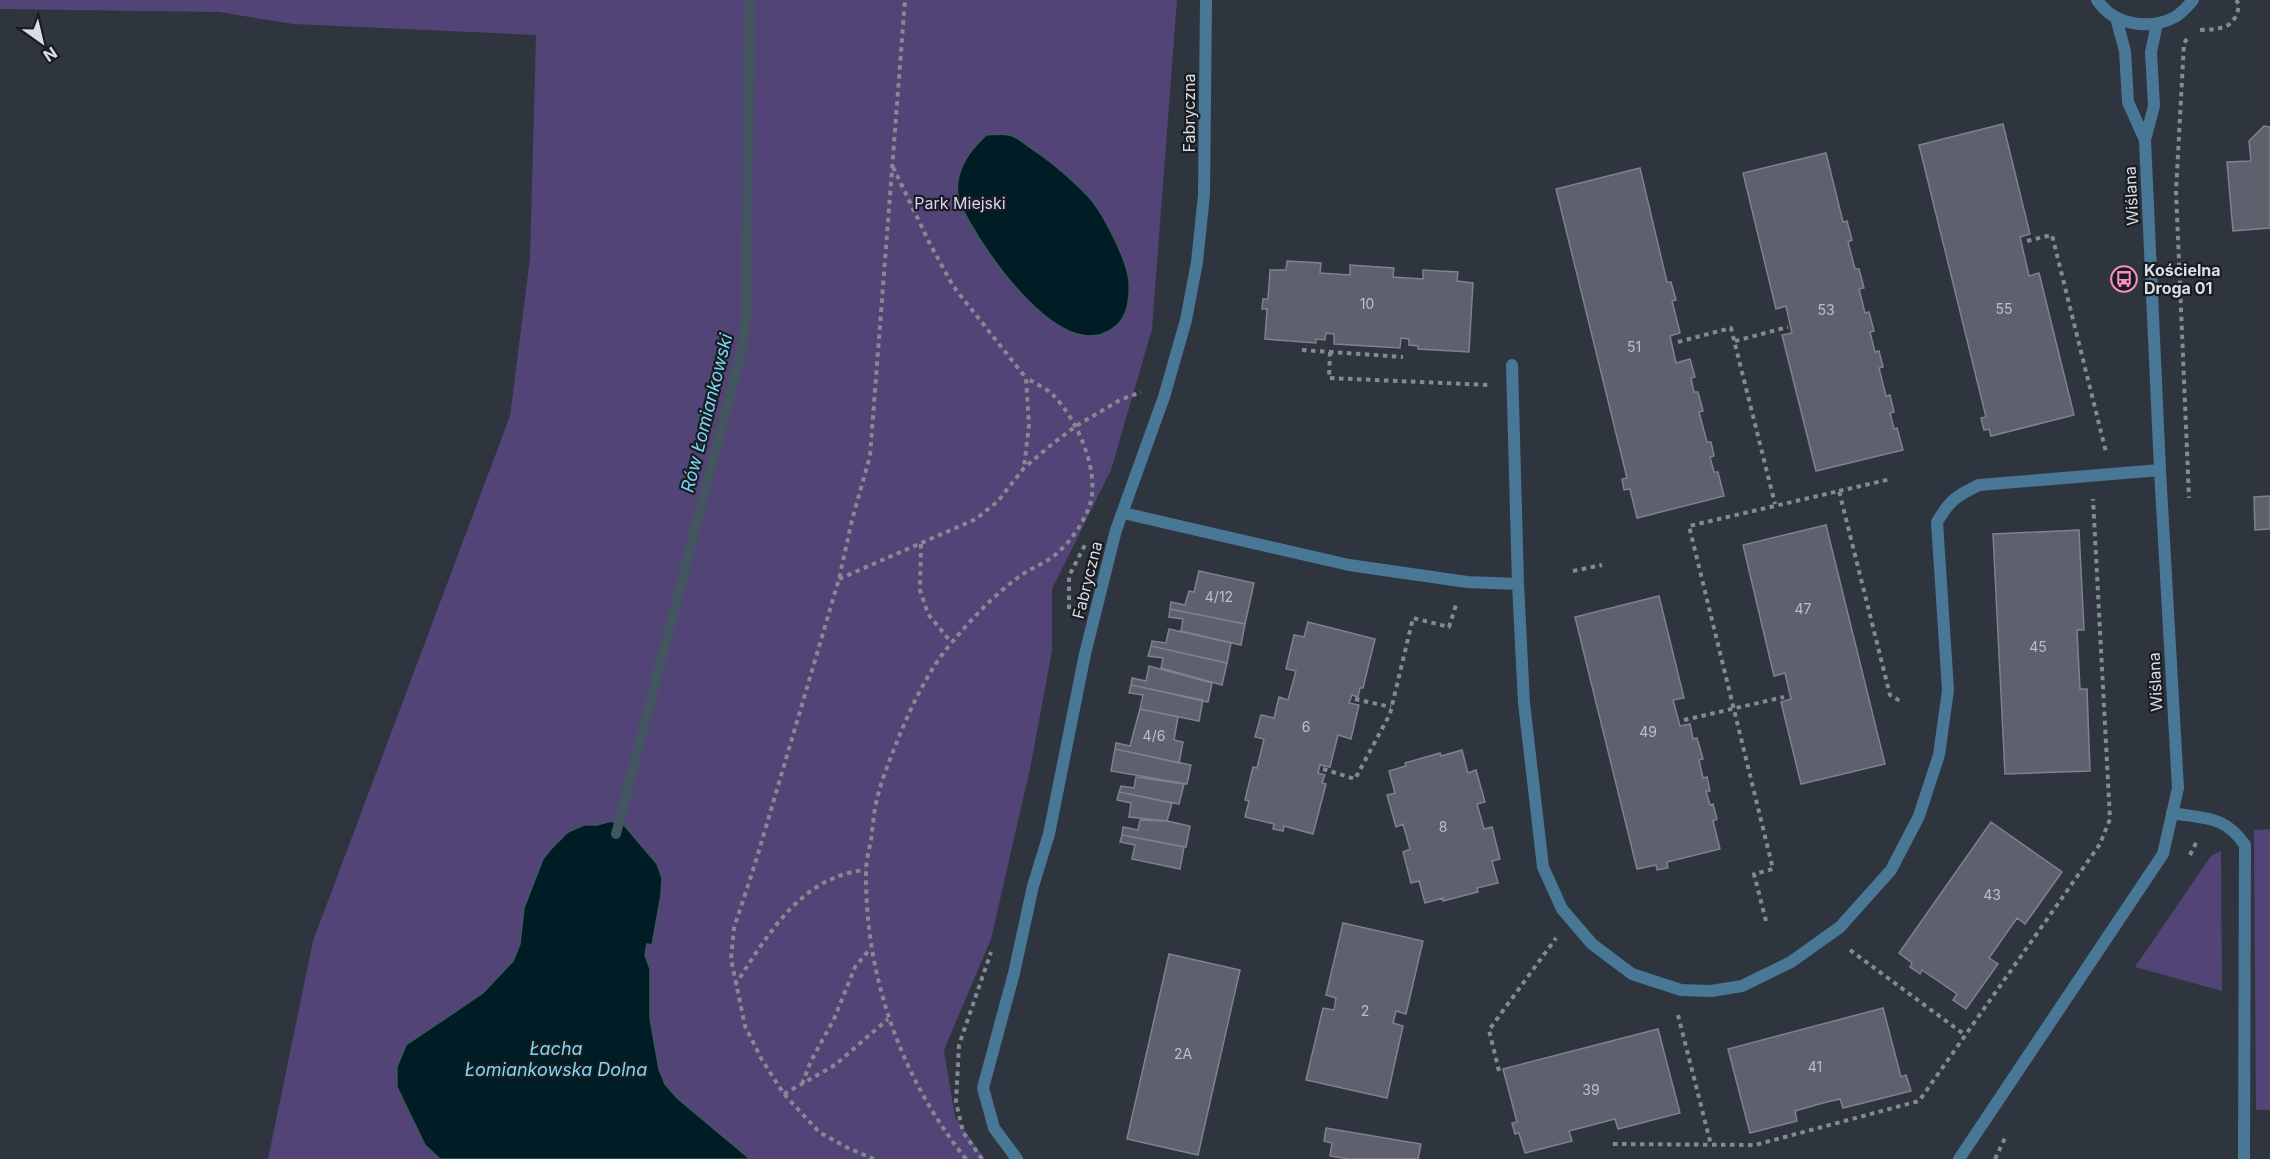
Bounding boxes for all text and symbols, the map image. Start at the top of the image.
north arrow [12,12,72,72]
text: N [40,43,61,66]
street label: Fabryczna [1179,74,1199,152]
street label: Wiślana [2119,166,2143,226]
park label: Park Miejski [914,193,1006,213]
place label: Kościelna Droga 01 [2144,260,2221,298]
bus stop icon: Kościelna Droga 01 [2109,264,2139,294]
house number: 10 [1360,295,1374,312]
house number: 55 [1995,300,2013,317]
house number: 53 [1817,301,1835,318]
water label: Rów Łomiankowski [677,331,737,494]
house number: 51 [1627,338,1641,355]
street label: Fabryczna [1068,539,1106,621]
house number: 4/12 [1205,588,1233,605]
house number: 47 [1795,600,1812,617]
house number: 45 [2029,638,2047,655]
street label: Wiślana [2143,652,2167,712]
house number: 6 [1302,718,1310,735]
house number: 49 [1639,723,1657,740]
house number: 4/6 [1143,727,1165,744]
house number: 8 [1439,818,1447,835]
house number: 43 [1983,886,2001,903]
house number: 2 [1361,1002,1369,1019]
water label: Łacha Łomiankowska Dolna [465,1038,647,1080]
house number: 2A [1174,1045,1192,1062]
house number: 41 [1808,1058,1822,1075]
house number: 39 [1582,1081,1600,1098]

